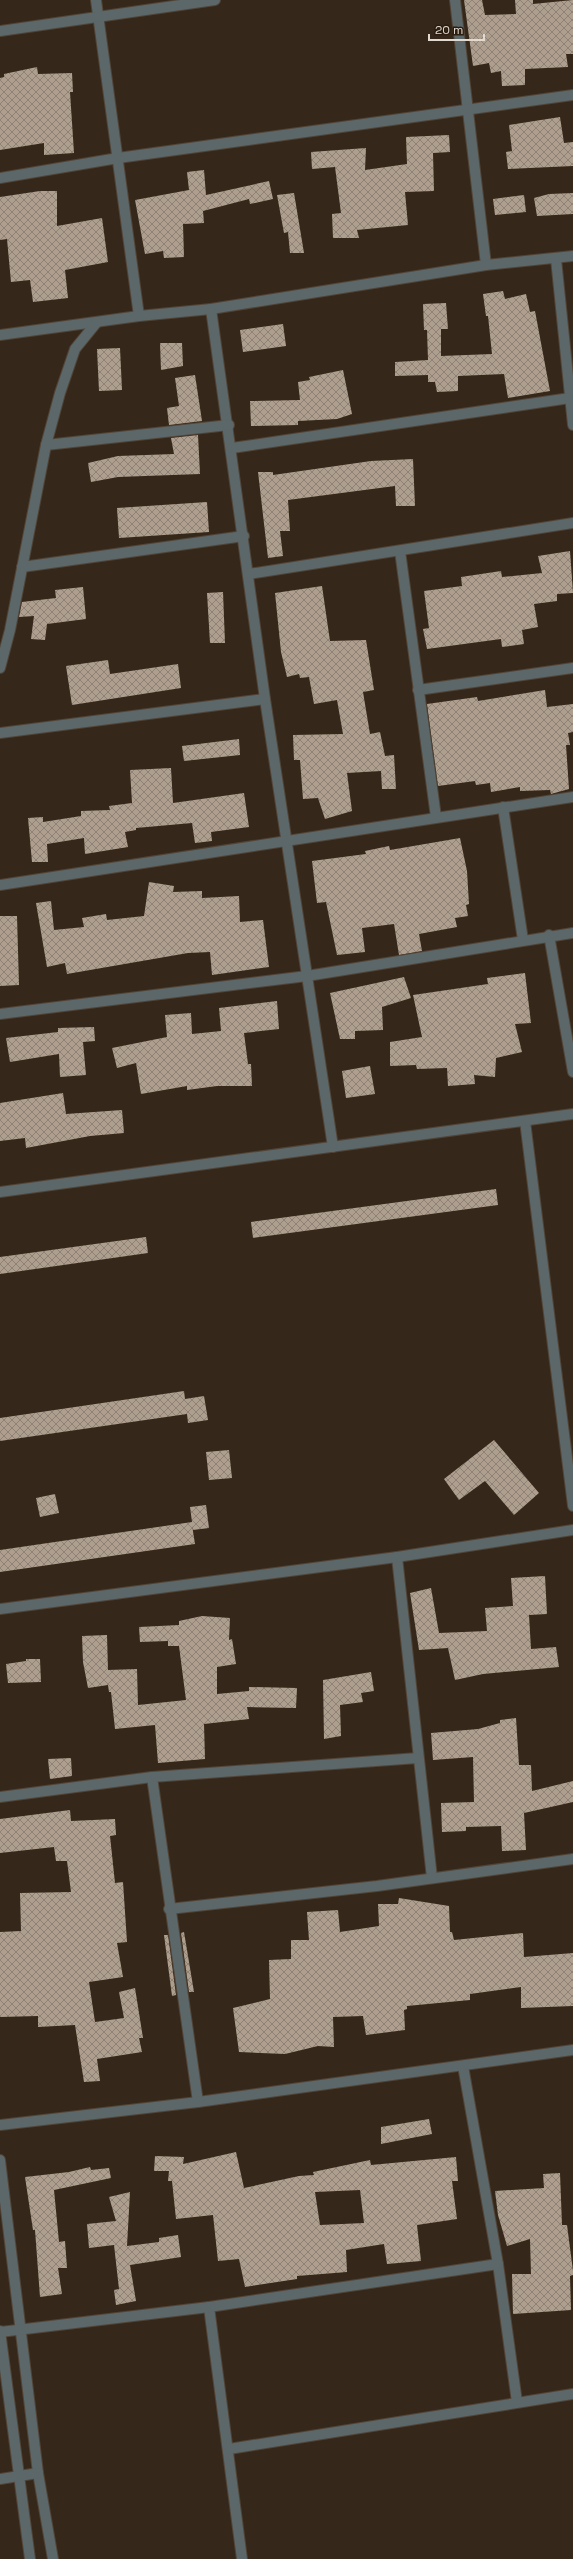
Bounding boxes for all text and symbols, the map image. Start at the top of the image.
scale bar [429,16,484,42]
text: 20 m [435,22,463,38]

